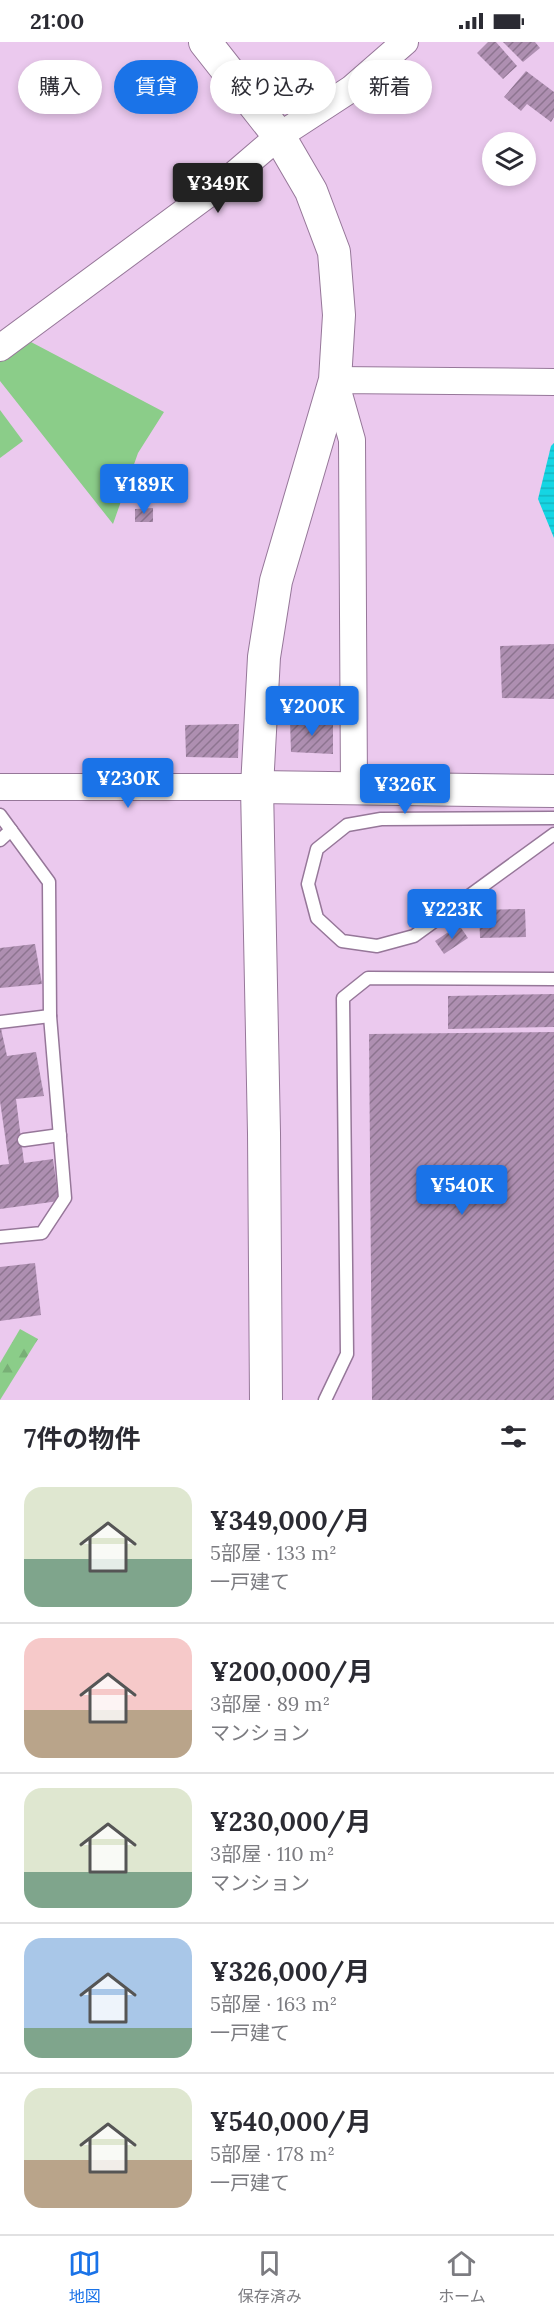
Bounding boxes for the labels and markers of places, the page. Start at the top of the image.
pin: ¥349K [176,163,260,214]
pin: ¥189K [102,464,186,515]
pin: ¥200K [270,686,354,737]
pin: ¥230K [86,758,170,809]
pin: ¥326K [363,764,447,815]
pin: ¥223K [410,889,494,940]
pin: ¥540K [420,1165,504,1216]

